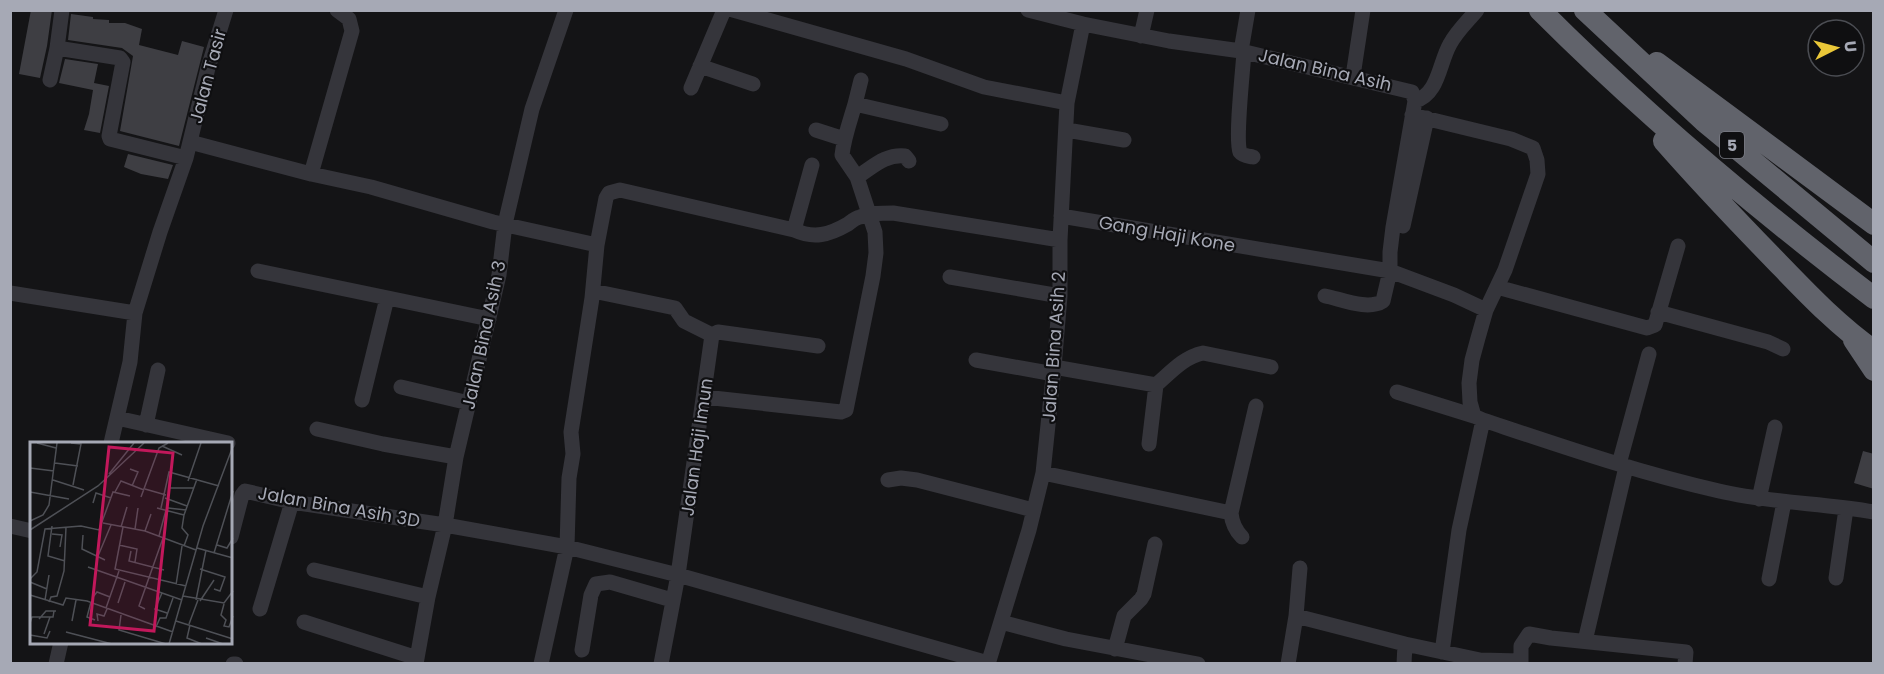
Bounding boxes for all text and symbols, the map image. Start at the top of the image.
north arrow [1806,18,1866,78]
street label: Jalan Tasir [183,25,232,126]
text: U [1838,40,1862,53]
street label: Jalan Bina Asih [1256,42,1394,97]
road number: 5 [1720,132,1744,158]
street label: Gang Haji Kone [1097,209,1237,258]
street label: Jalan Bina Asih 3 [456,258,511,412]
street label: Jalan Bina Asih 2 [1036,271,1071,423]
street label: Jalan Haji Imun [674,376,719,517]
inset map [30,442,232,644]
street label: Jalan Bina Asih 3D [256,480,422,533]

